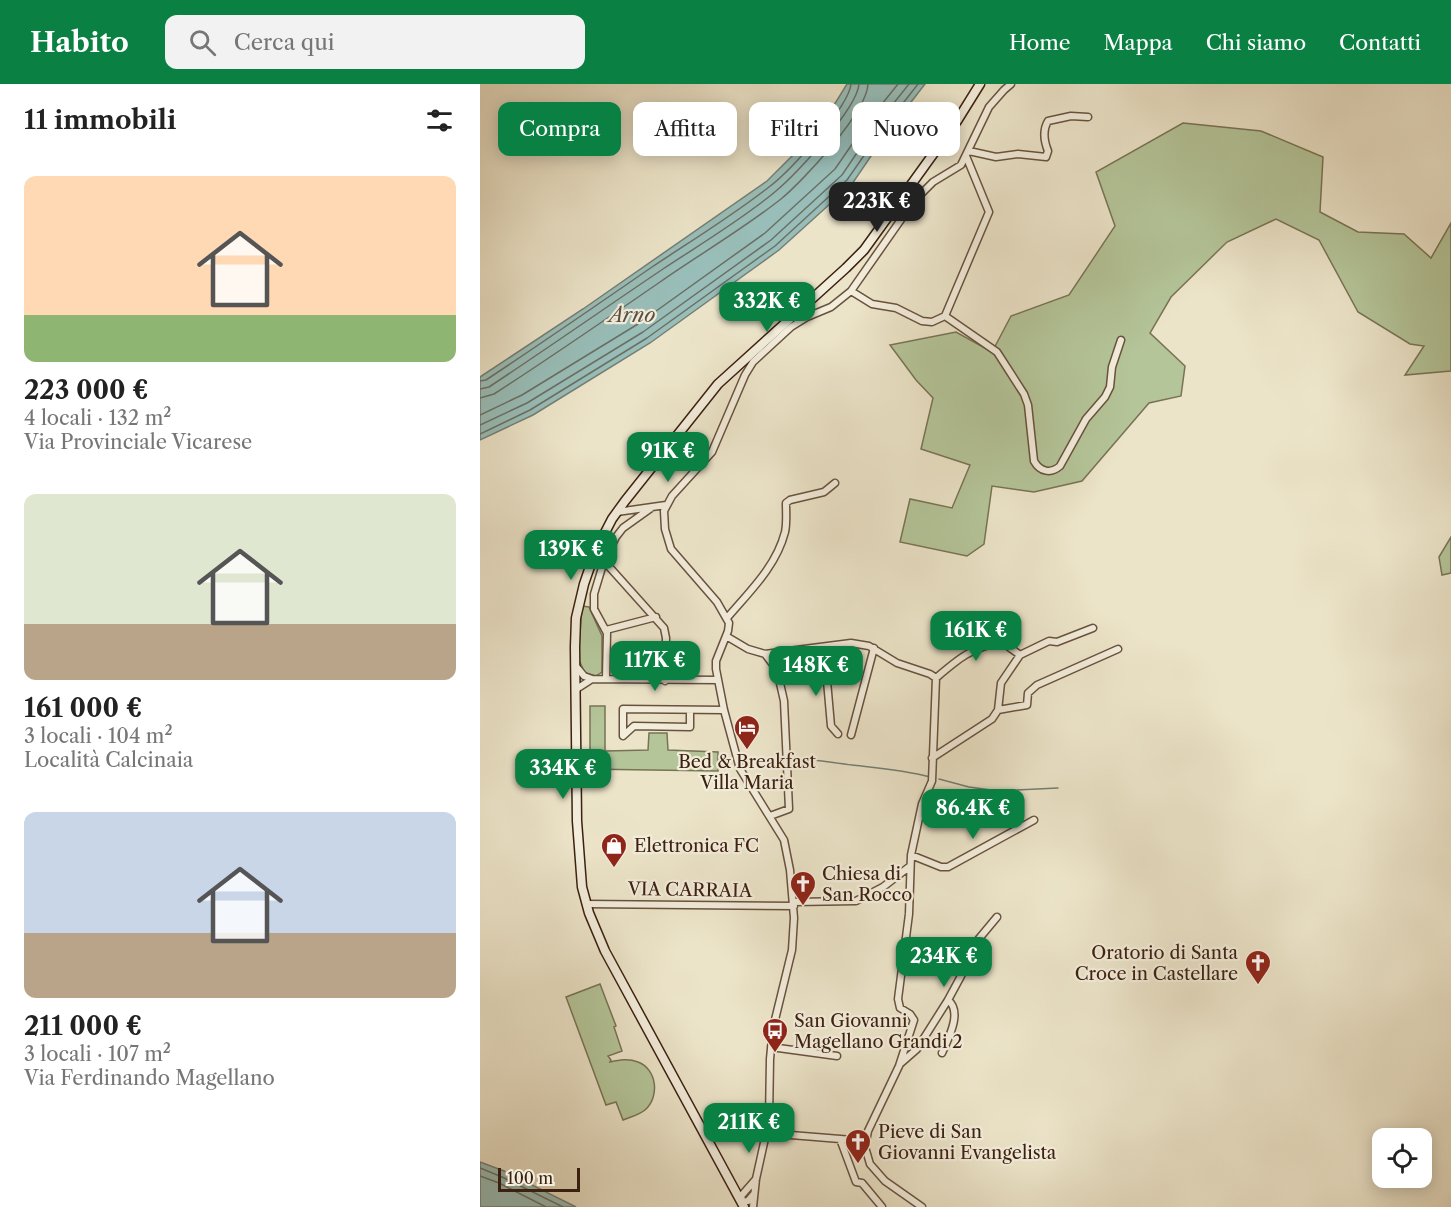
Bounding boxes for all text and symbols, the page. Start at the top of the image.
search box [165,15,585,69]
text: Habito [30,25,129,59]
icon: search [186,26,219,59]
text: Cerca qui [234,29,334,56]
text: Home [1009,30,1071,55]
text: Mappa [1104,30,1173,55]
text: Chi siamo [1206,30,1306,55]
text: Contatti [1339,30,1421,55]
chip: Compra [498,102,621,156]
chip: Affitta [633,102,737,156]
chip: Filtri [749,102,840,156]
chip: Nuovo [852,102,960,156]
text: 11 immobili [24,104,176,136]
icon: filters [423,104,456,137]
pin: 223K € [828,182,926,233]
text: 223K € [843,189,911,213]
icon: home [186,215,294,323]
pin: 332K € [718,282,816,333]
text: 332K € [733,289,801,313]
water label: Arno [606,303,655,327]
text: 223 000 € [24,374,149,406]
text: 4 locali · 132 m² [24,406,172,430]
text: Via Provinciale Vicarese [24,430,252,454]
pin: 91K € [626,432,710,483]
text: 91K € [641,439,695,463]
pin: 139K € [522,530,620,581]
icon: home [186,533,294,641]
text: 139K € [538,537,604,561]
pin: 161K € [927,611,1025,662]
text: 161K € [944,618,1008,642]
pin: 117K € [606,641,704,692]
pin: 148K € [767,646,865,697]
text: 117K € [624,648,686,672]
text: 148K € [783,653,849,677]
text: 161 000 € [24,692,142,724]
hotel icon: Bed & Breakfast Villa Maria [732,713,762,751]
text: 3 locali · 104 m² [24,724,173,748]
text: Località Calcinaia [24,748,193,772]
pin: 334K € [514,749,612,800]
place label: Bed & Breakfast Villa Maria [678,751,816,794]
text: 334K € [529,756,597,780]
pin: 86.4K € [918,789,1028,840]
text: 86.4K € [936,796,1010,820]
shop icon: Elettronica FC [599,831,629,869]
place label: Elettronica FC [634,835,759,857]
icon: home [186,851,294,959]
place label: Chiesa di San Rocco [822,863,912,906]
church icon: Chiesa di San Rocco [788,869,818,907]
street label: VIA CARRAIA [627,878,753,902]
pin: 234K € [895,937,993,988]
place label: Oratorio di Santa Croce in Castellare [1075,942,1238,985]
text: 234K € [910,944,978,968]
church icon: Oratorio di Santa Croce in Castellare [1243,948,1273,986]
text: 211 000 € [24,1010,142,1042]
place label: San Giovanni Magellano Grandi 2 [794,1010,963,1053]
bus stop icon: San Giovanni Magellano Grandi 2 [760,1016,790,1054]
text: 3 locali · 107 m² [24,1042,171,1066]
text: Via Ferdinando Magellano [24,1066,275,1090]
pin: 211K € [700,1103,798,1154]
text: 211K € [717,1110,781,1134]
place label: Pieve di San Giovanni Evangelista [878,1121,1057,1164]
church icon: Pieve di San Giovanni Evangelista [843,1127,873,1165]
map controls [1372,1128,1432,1188]
button: locate [1372,1128,1432,1188]
scale bar [498,1165,580,1192]
text: 100 m [507,1168,553,1188]

